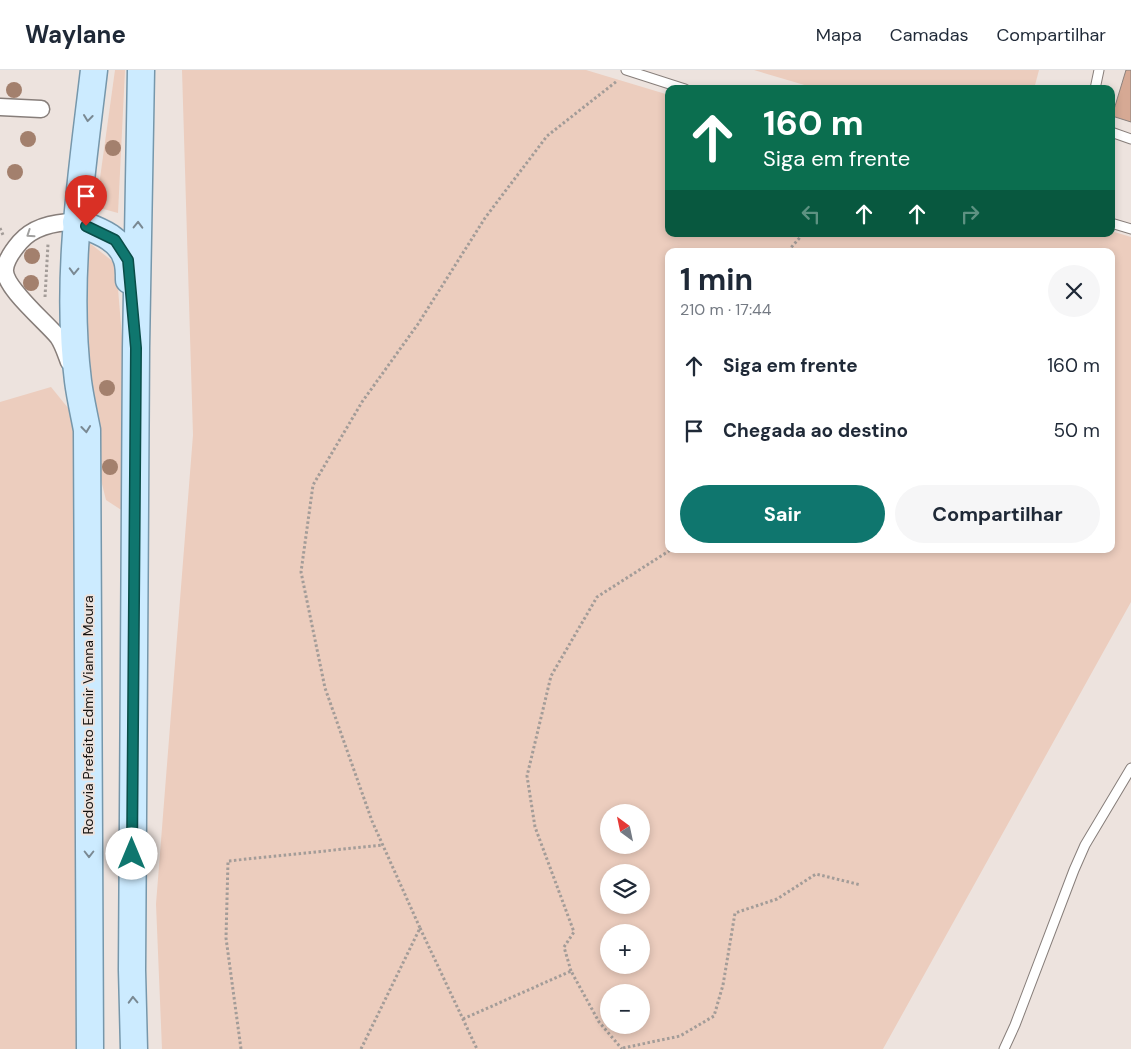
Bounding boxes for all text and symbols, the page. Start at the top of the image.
text: Waylane [25,19,126,50]
text: Mapa [816,23,862,47]
text: Camadas [890,23,968,47]
text: Compartilhar [996,23,1106,47]
text: 160 m [763,100,864,146]
icon: ahead [680,105,745,170]
one-way arrow [83,115,94,123]
text: Siga em frente [763,144,910,173]
pin [65,175,107,226]
icon: arrive [72,182,100,210]
icon: left [797,200,825,228]
icon: ahead [850,200,878,228]
icon: ahead [903,200,931,228]
icon: right [956,200,984,228]
one-way arrow [133,221,143,229]
one-way arrow [26,228,35,238]
text: 1 min [680,260,753,299]
button: close [1048,265,1100,317]
one-way arrow [69,267,80,275]
text: 210 m · 17:44 [680,299,772,320]
icon: ahead [680,352,708,380]
text: Siga em frente [723,353,858,378]
text: 160 m [1047,353,1100,378]
icon: arrive [680,417,708,445]
text: Chegada ao destino [723,418,908,443]
text: 50 m [1053,418,1100,443]
one-way arrow [80,426,91,434]
button: Sair [680,485,885,543]
button: Compartilhar [895,485,1100,543]
street label: Rodovia Prefeito Edmir Vianna Moura [79,595,97,835]
north arrow [600,804,650,854]
map controls [600,804,650,1034]
position arrow [105,827,157,879]
one-way arrow [84,850,94,858]
button: layers [600,864,650,914]
button: + [600,924,650,974]
button: − [600,984,650,1034]
one-way arrow [127,996,138,1004]

